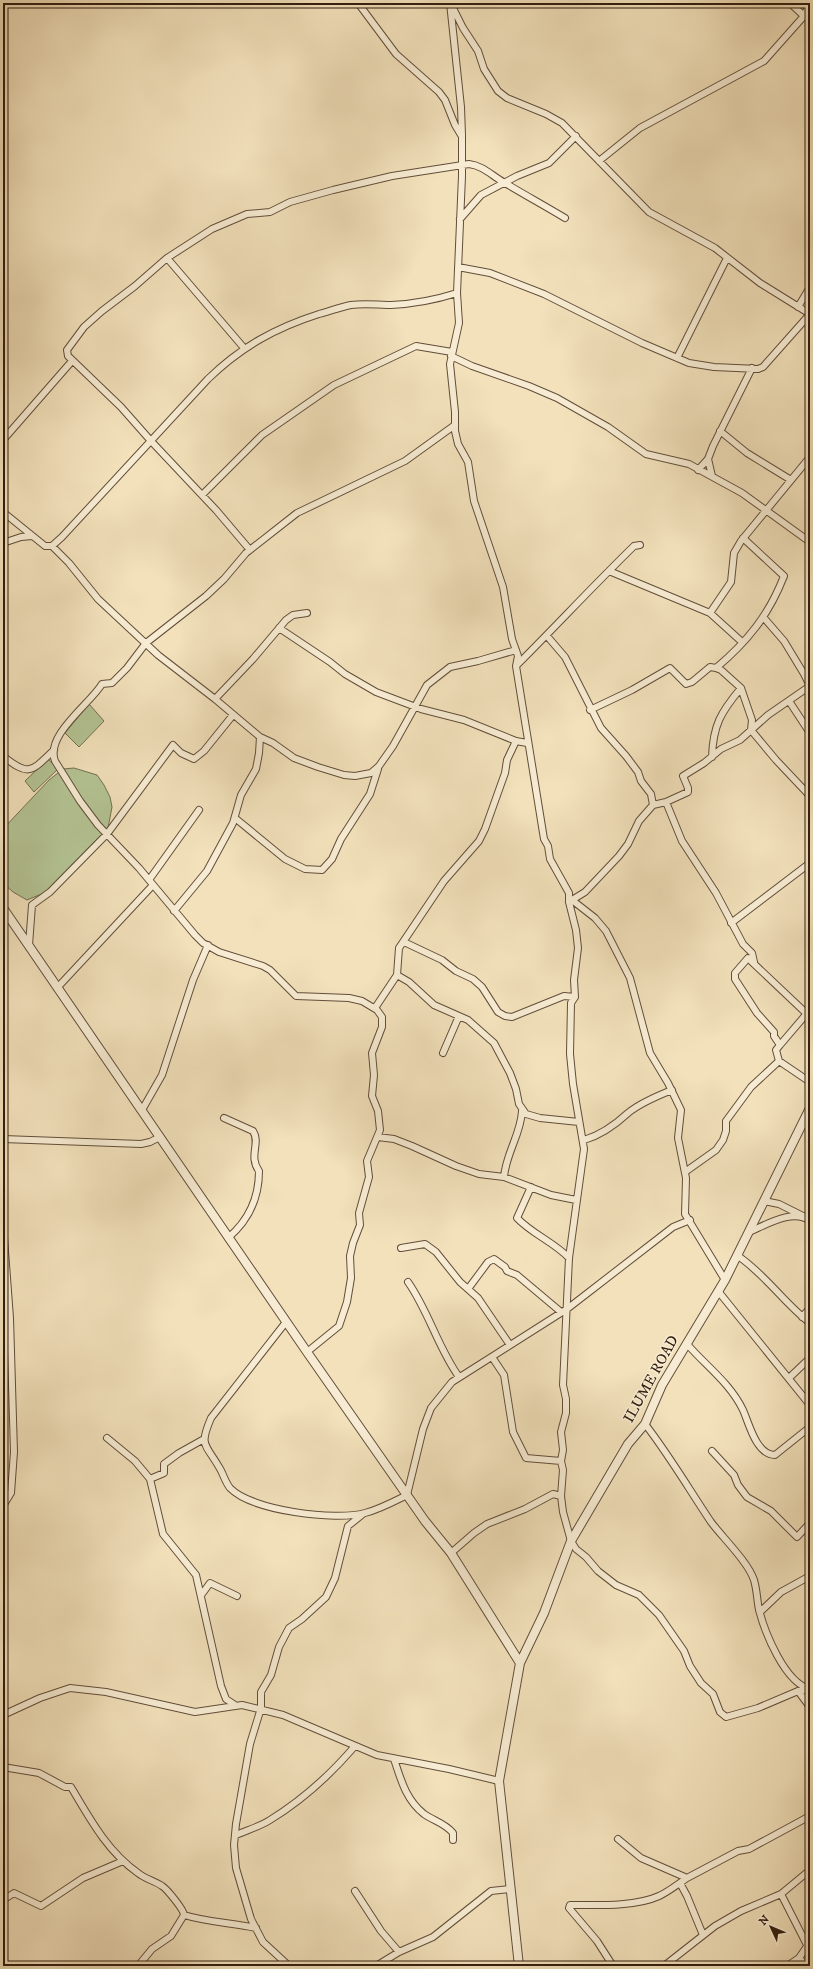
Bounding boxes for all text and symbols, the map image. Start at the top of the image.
street label: ILUME ROAD [619,1332,683,1426]
north arrow [751,1907,791,1947]
text: N [756,1913,773,1929]

